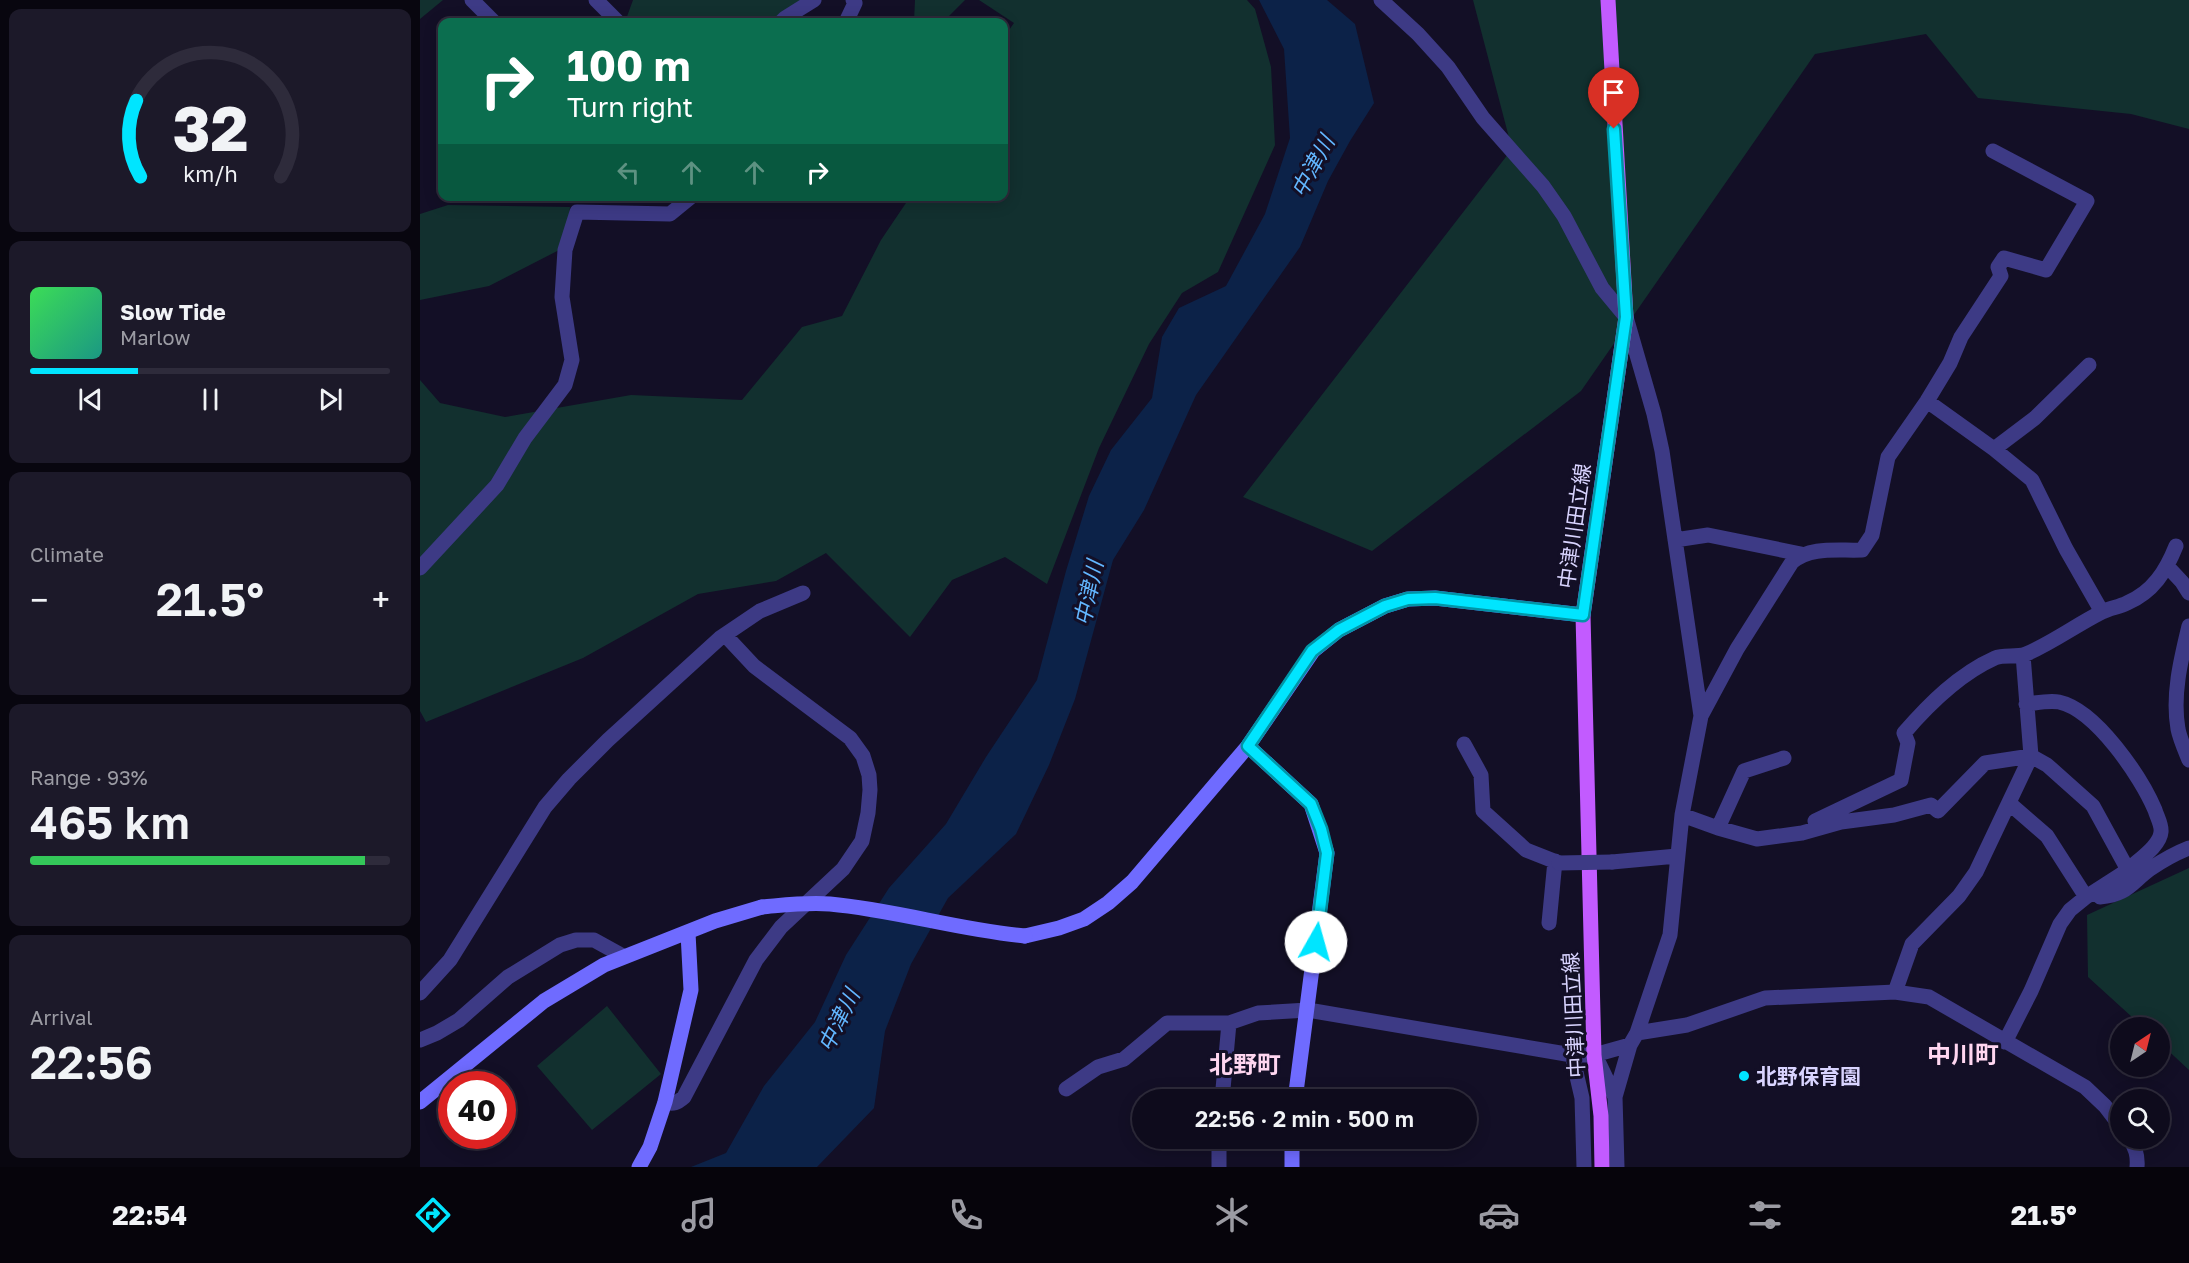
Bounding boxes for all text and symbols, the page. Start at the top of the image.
text: 100 m [567,40,690,90]
icon: right [468,42,546,120]
pin [1588,67,1639,129]
icon: arrive [1597,76,1630,109]
text: 32 [172,90,248,165]
text: Turn right [567,91,693,123]
water label: 中津川 [1285,129,1340,201]
icon: left [612,156,645,189]
icon: ahead [675,156,708,189]
icon: ahead [738,156,771,189]
icon: right [801,156,834,189]
text: km/h [183,162,237,188]
text: Slow Tide [120,298,226,325]
text: Marlow [120,325,191,349]
icon: previous [74,383,107,416]
icon: pause [194,383,227,416]
icon: next [314,383,347,416]
street label: 中津川田立線 [1552,462,1596,590]
text: Climate [30,542,104,566]
water label: 中津川 [1068,556,1108,628]
text: 21.5° [156,572,264,626]
text: − [30,580,48,619]
text: + [372,580,390,619]
text: Range · 93% [30,765,148,789]
text: 465 km [30,795,190,849]
position arrow [1284,910,1348,974]
street label: 中津川田立線 [1557,951,1589,1079]
water label: 中津川 [811,983,865,1056]
text: Arrival [30,1005,93,1029]
north arrow [2110,1017,2170,1077]
map controls [2110,1017,2170,1149]
text: 22:56 [30,1035,153,1089]
district label: 中川町 [1927,1039,1999,1068]
district label: 北野町 [1209,1049,1281,1078]
place label: 北野保育園 [1756,1063,1861,1089]
marker: 北野保育園 [1737,1069,1751,1083]
speed limit sign: 40 [438,1071,516,1149]
button: search [2110,1089,2170,1149]
text: 22:56 · 2 min · 500 m [1195,1105,1414,1132]
icon: directions [412,1194,454,1236]
icon: music [678,1194,720,1236]
icon: phone [945,1194,987,1236]
icon: climate [1211,1194,1253,1236]
icon: car [1478,1194,1520,1236]
icon: filters [1744,1194,1786,1236]
text: 22:54 [112,1199,187,1231]
text: 21.5° [2011,1199,2077,1231]

